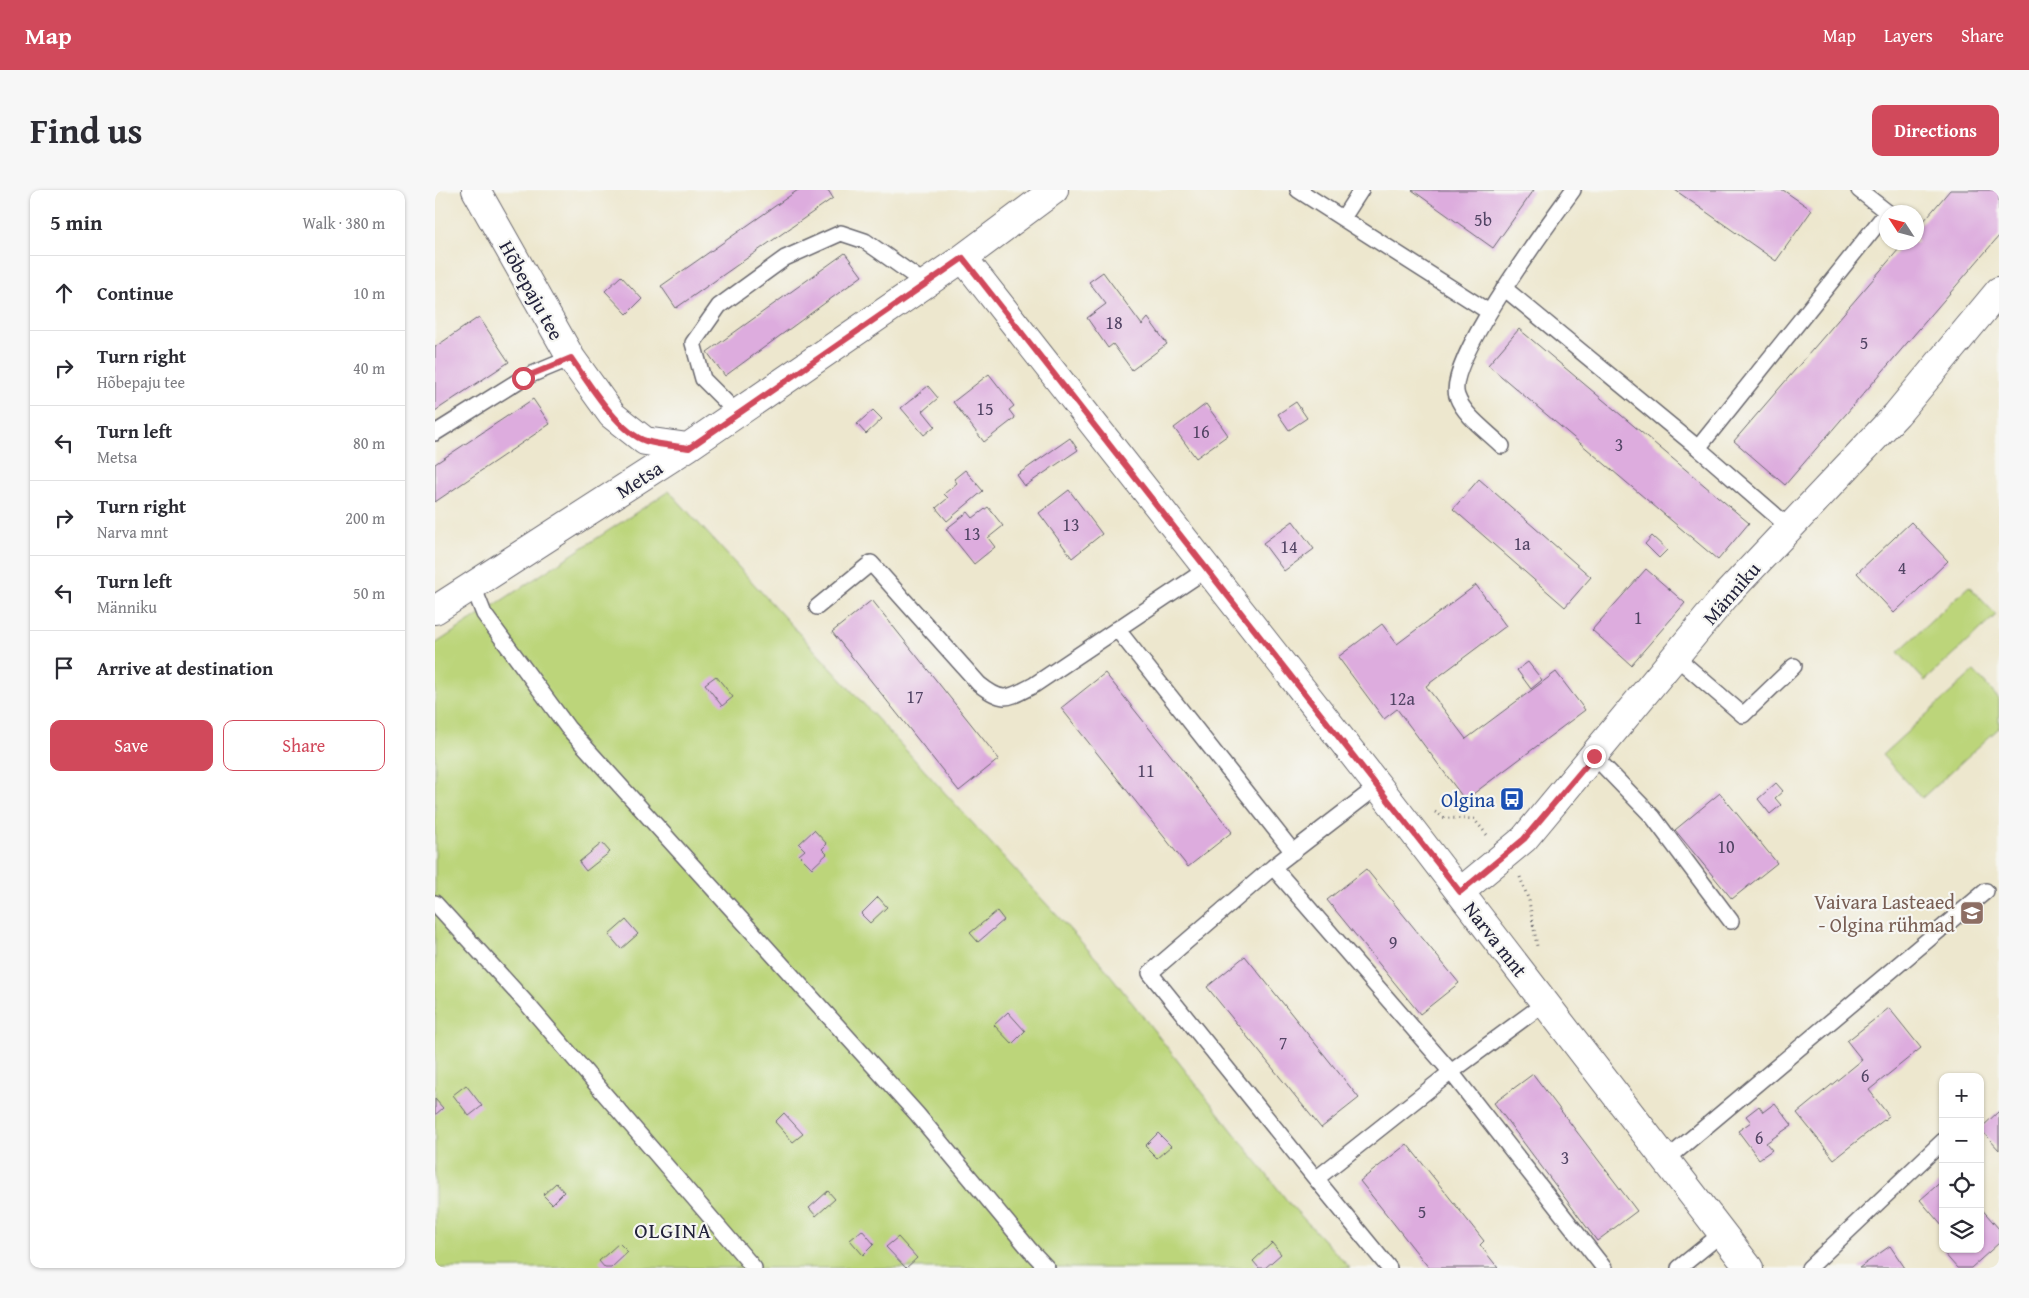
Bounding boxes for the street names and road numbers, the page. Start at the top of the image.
street label: Hõbepaju tee [493,235,571,345]
street label: Metsa [610,453,668,505]
street label: Männiku [1695,555,1767,631]
street label: Narva mnt [1457,895,1535,983]

